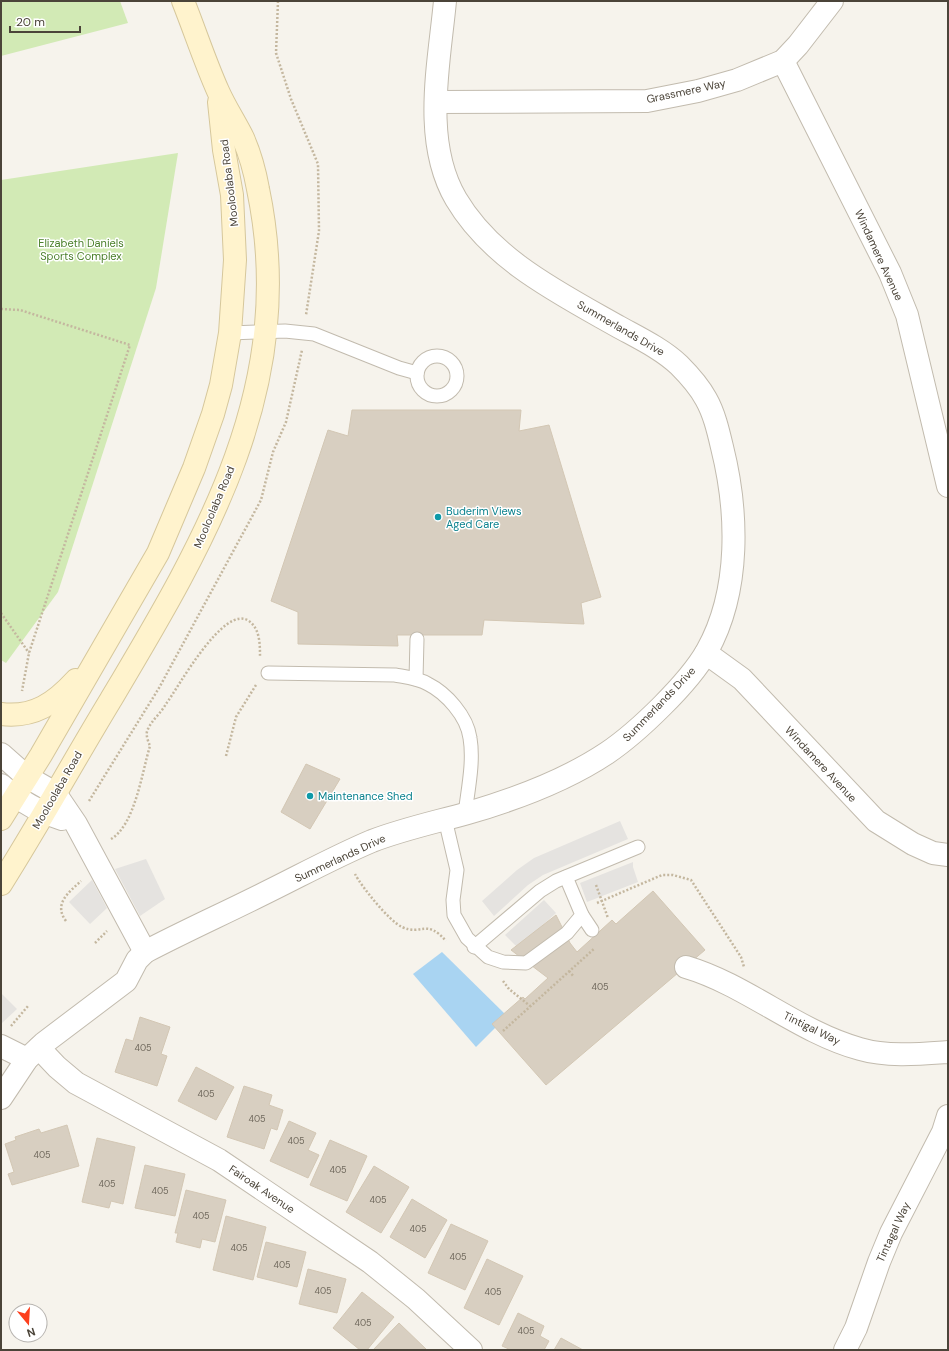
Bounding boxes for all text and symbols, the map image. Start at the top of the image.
scale bar [10,8,80,34]
text: 20 m [16,14,45,30]
street label: Grassmere Way [645,76,727,106]
street label: Mooloolaba Road [217,139,241,227]
street label: Windamere Avenue [852,207,906,303]
park label: Elizabeth Daniels Sports Complex [38,236,124,263]
street label: Summerlands Drive [575,297,667,359]
street label: Mooloolaba Road [190,464,238,550]
place label: Buderim Views Aged Care [446,504,521,531]
marker: Buderim Views Aged Care [433,512,443,522]
street label: Summerlands Drive [620,664,698,744]
street label: Windamere Avenue [782,723,860,805]
street label: Mooloolaba Road [29,748,85,831]
place label: Maintenance Shed [318,789,413,803]
marker: Maintenance Shed [305,791,315,801]
street label: Summerlands Drive [292,831,388,885]
house number: 405 [591,981,609,993]
street label: Tintigal Way [781,1008,843,1048]
house number: 405 [134,1042,152,1054]
house number: 405 [197,1088,215,1100]
house number: 405 [248,1113,266,1125]
house number: 405 [287,1135,305,1147]
house number: 405 [33,1149,51,1161]
street label: Fairoak Avenue [226,1162,298,1216]
house number: 405 [329,1164,347,1176]
house number: 405 [98,1178,116,1190]
house number: 405 [151,1185,169,1197]
house number: 405 [369,1194,387,1206]
street label: Tintagal Way [873,1200,913,1264]
house number: 405 [192,1210,210,1222]
house number: 405 [409,1223,427,1235]
house number: 405 [230,1242,248,1254]
house number: 405 [449,1251,467,1263]
house number: 405 [273,1259,291,1271]
house number: 405 [314,1285,332,1297]
house number: 405 [484,1286,502,1298]
north arrow [8,1303,48,1343]
house number: 405 [354,1317,372,1329]
text: N [25,1325,37,1340]
house number: 405 [517,1325,535,1337]

